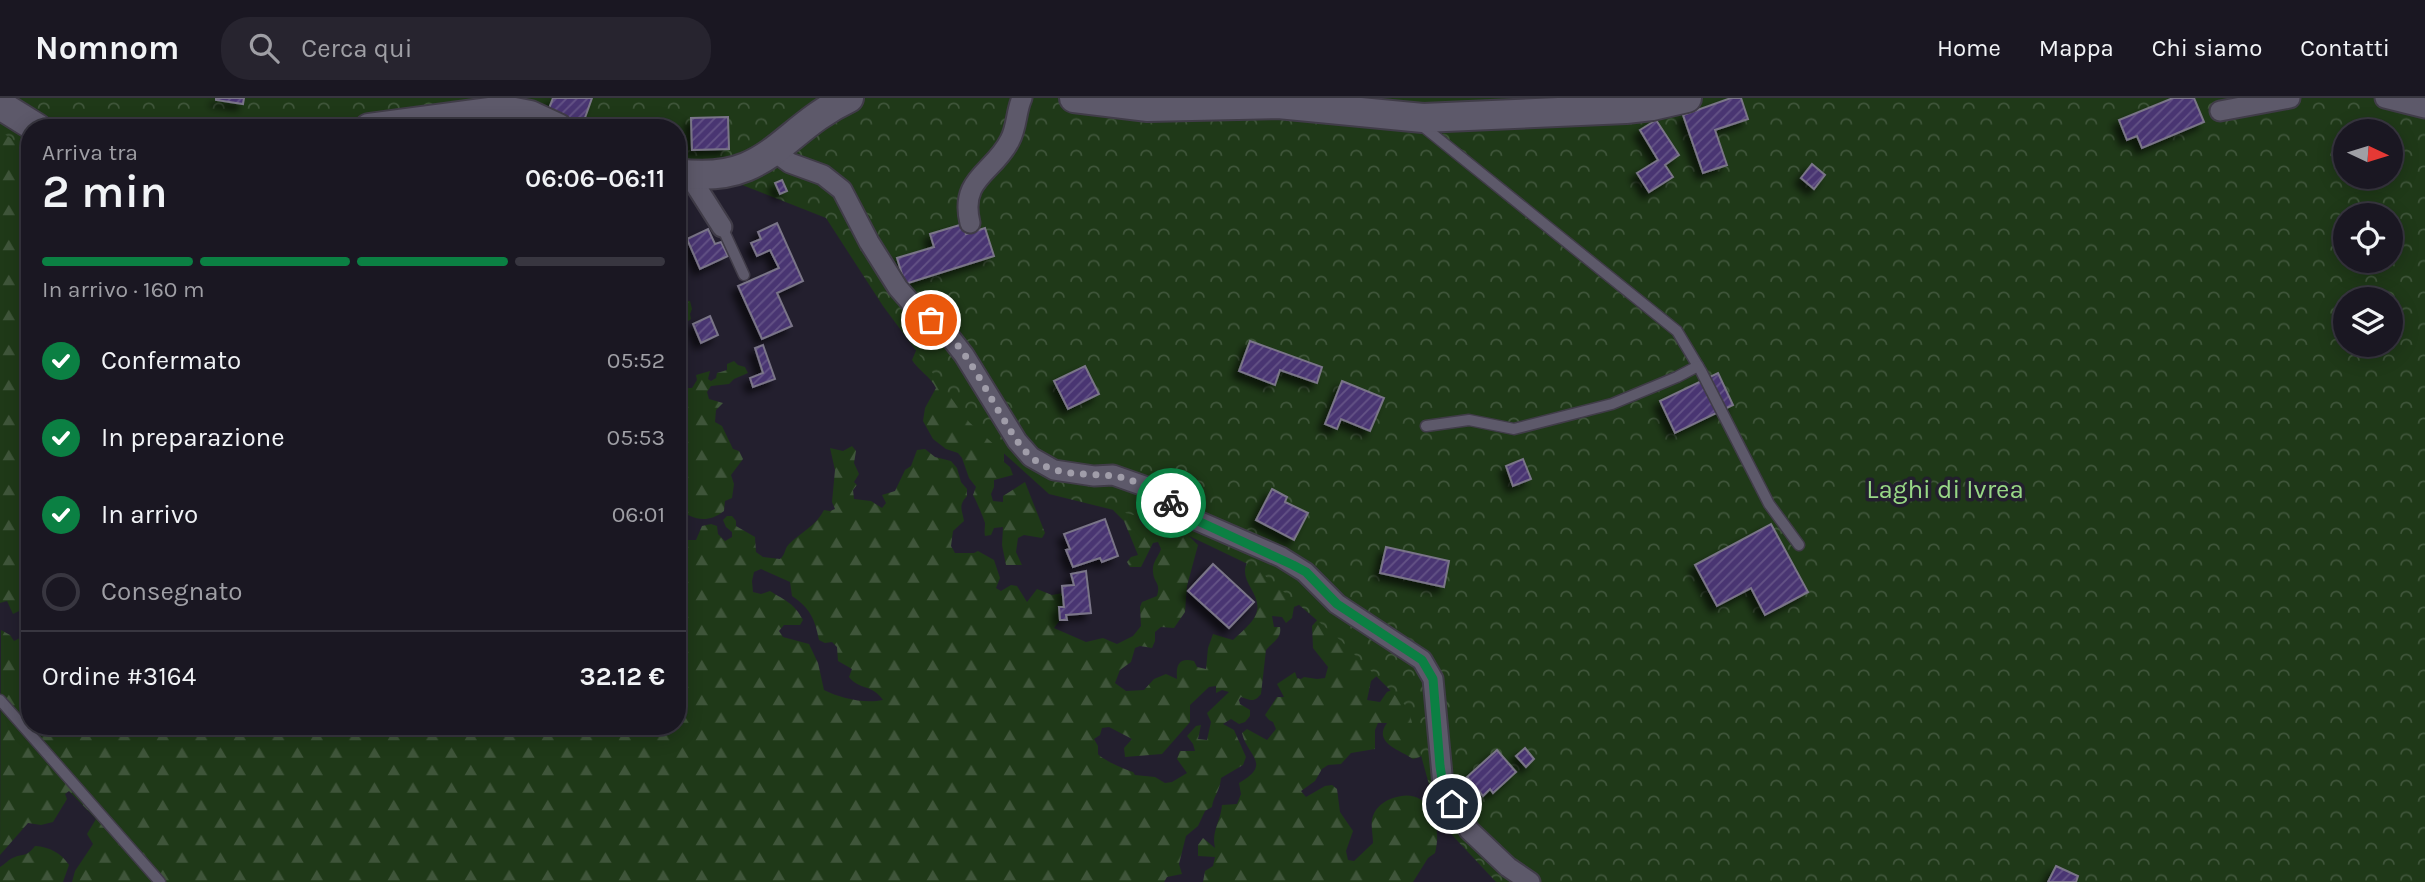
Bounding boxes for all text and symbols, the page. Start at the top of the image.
search box [221,17,711,80]
text: Nomnom [35,29,179,67]
icon: search [245,29,283,67]
text: Cerca qui [301,33,413,64]
text: Home [1937,34,2001,62]
text: Mappa [2039,34,2114,62]
text: Chi siamo [2152,34,2262,62]
text: Contatti [2300,34,2390,62]
north arrow [2333,119,2403,189]
map controls [2333,119,2403,357]
text: Arriva tra [42,139,138,166]
text: 06:06–06:11 [525,163,665,194]
text: 2 min [42,165,168,219]
button: locate [2333,203,2403,273]
text: In arrivo · 160 m [42,276,204,303]
button: layers [2333,287,2403,357]
pin [901,290,961,350]
icon: bag [912,301,950,339]
icon: check [42,342,80,380]
text: Confermato [101,345,241,376]
text: 05:52 [607,347,665,374]
icon: check [42,419,80,457]
text: In preparazione [101,422,285,453]
text: 05:53 [607,424,665,451]
courier [1136,468,1206,538]
park label: Laghi di Ivrea [1866,474,2024,505]
icon: bike [1152,484,1190,522]
icon: check [42,496,80,534]
text: In arrivo [101,499,198,530]
text: 06:01 [612,501,665,528]
text: Consegnato [101,576,243,607]
text: Ordine #3164 [42,661,196,692]
text: 32.12 € [579,661,665,692]
pin [1422,774,1482,834]
icon: home [1433,785,1471,823]

